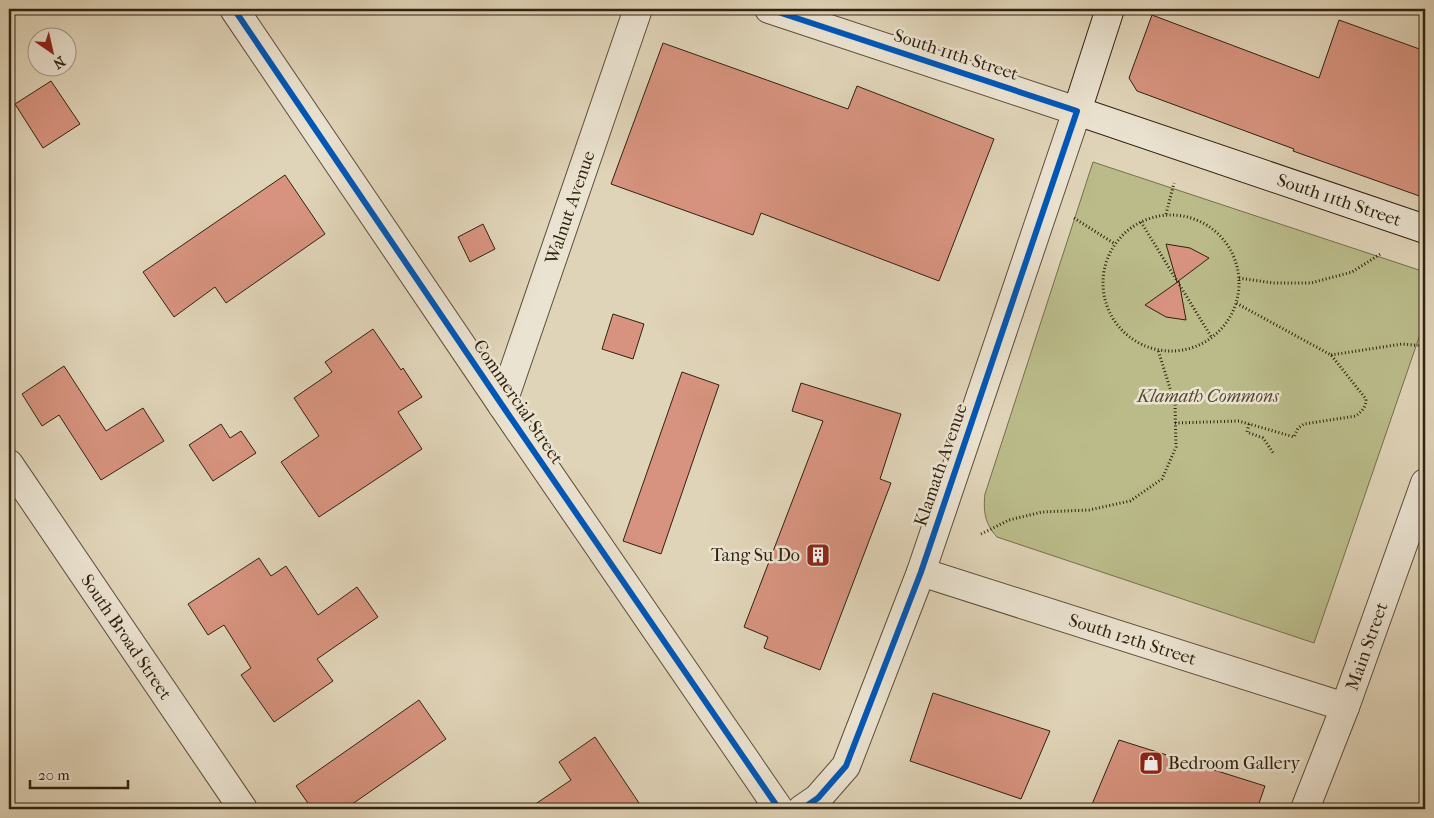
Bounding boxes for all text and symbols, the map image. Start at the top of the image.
street label: South 11th Street [891,25,1021,85]
north arrow [28,28,78,78]
text: N [50,52,68,73]
street label: Walnut Avenue [540,148,599,268]
street label: South 11th Street [1274,169,1404,231]
street label: Commercial Street [469,336,568,469]
park label: Klamath Commons [1135,386,1279,407]
street label: Klamath Avenue [910,401,972,529]
building icon: Tang Su Do [805,542,831,568]
place label: Tang Su Do [711,545,800,566]
street label: South Broad Street [76,570,177,704]
street label: Main Street [1341,599,1392,693]
street label: South 12th Street [1066,609,1199,670]
shop icon: Bedroom Gallery [1138,750,1164,776]
place label: Bedroom Gallery [1168,753,1301,774]
scale bar [30,758,128,790]
text: 20 m [38,766,70,784]

